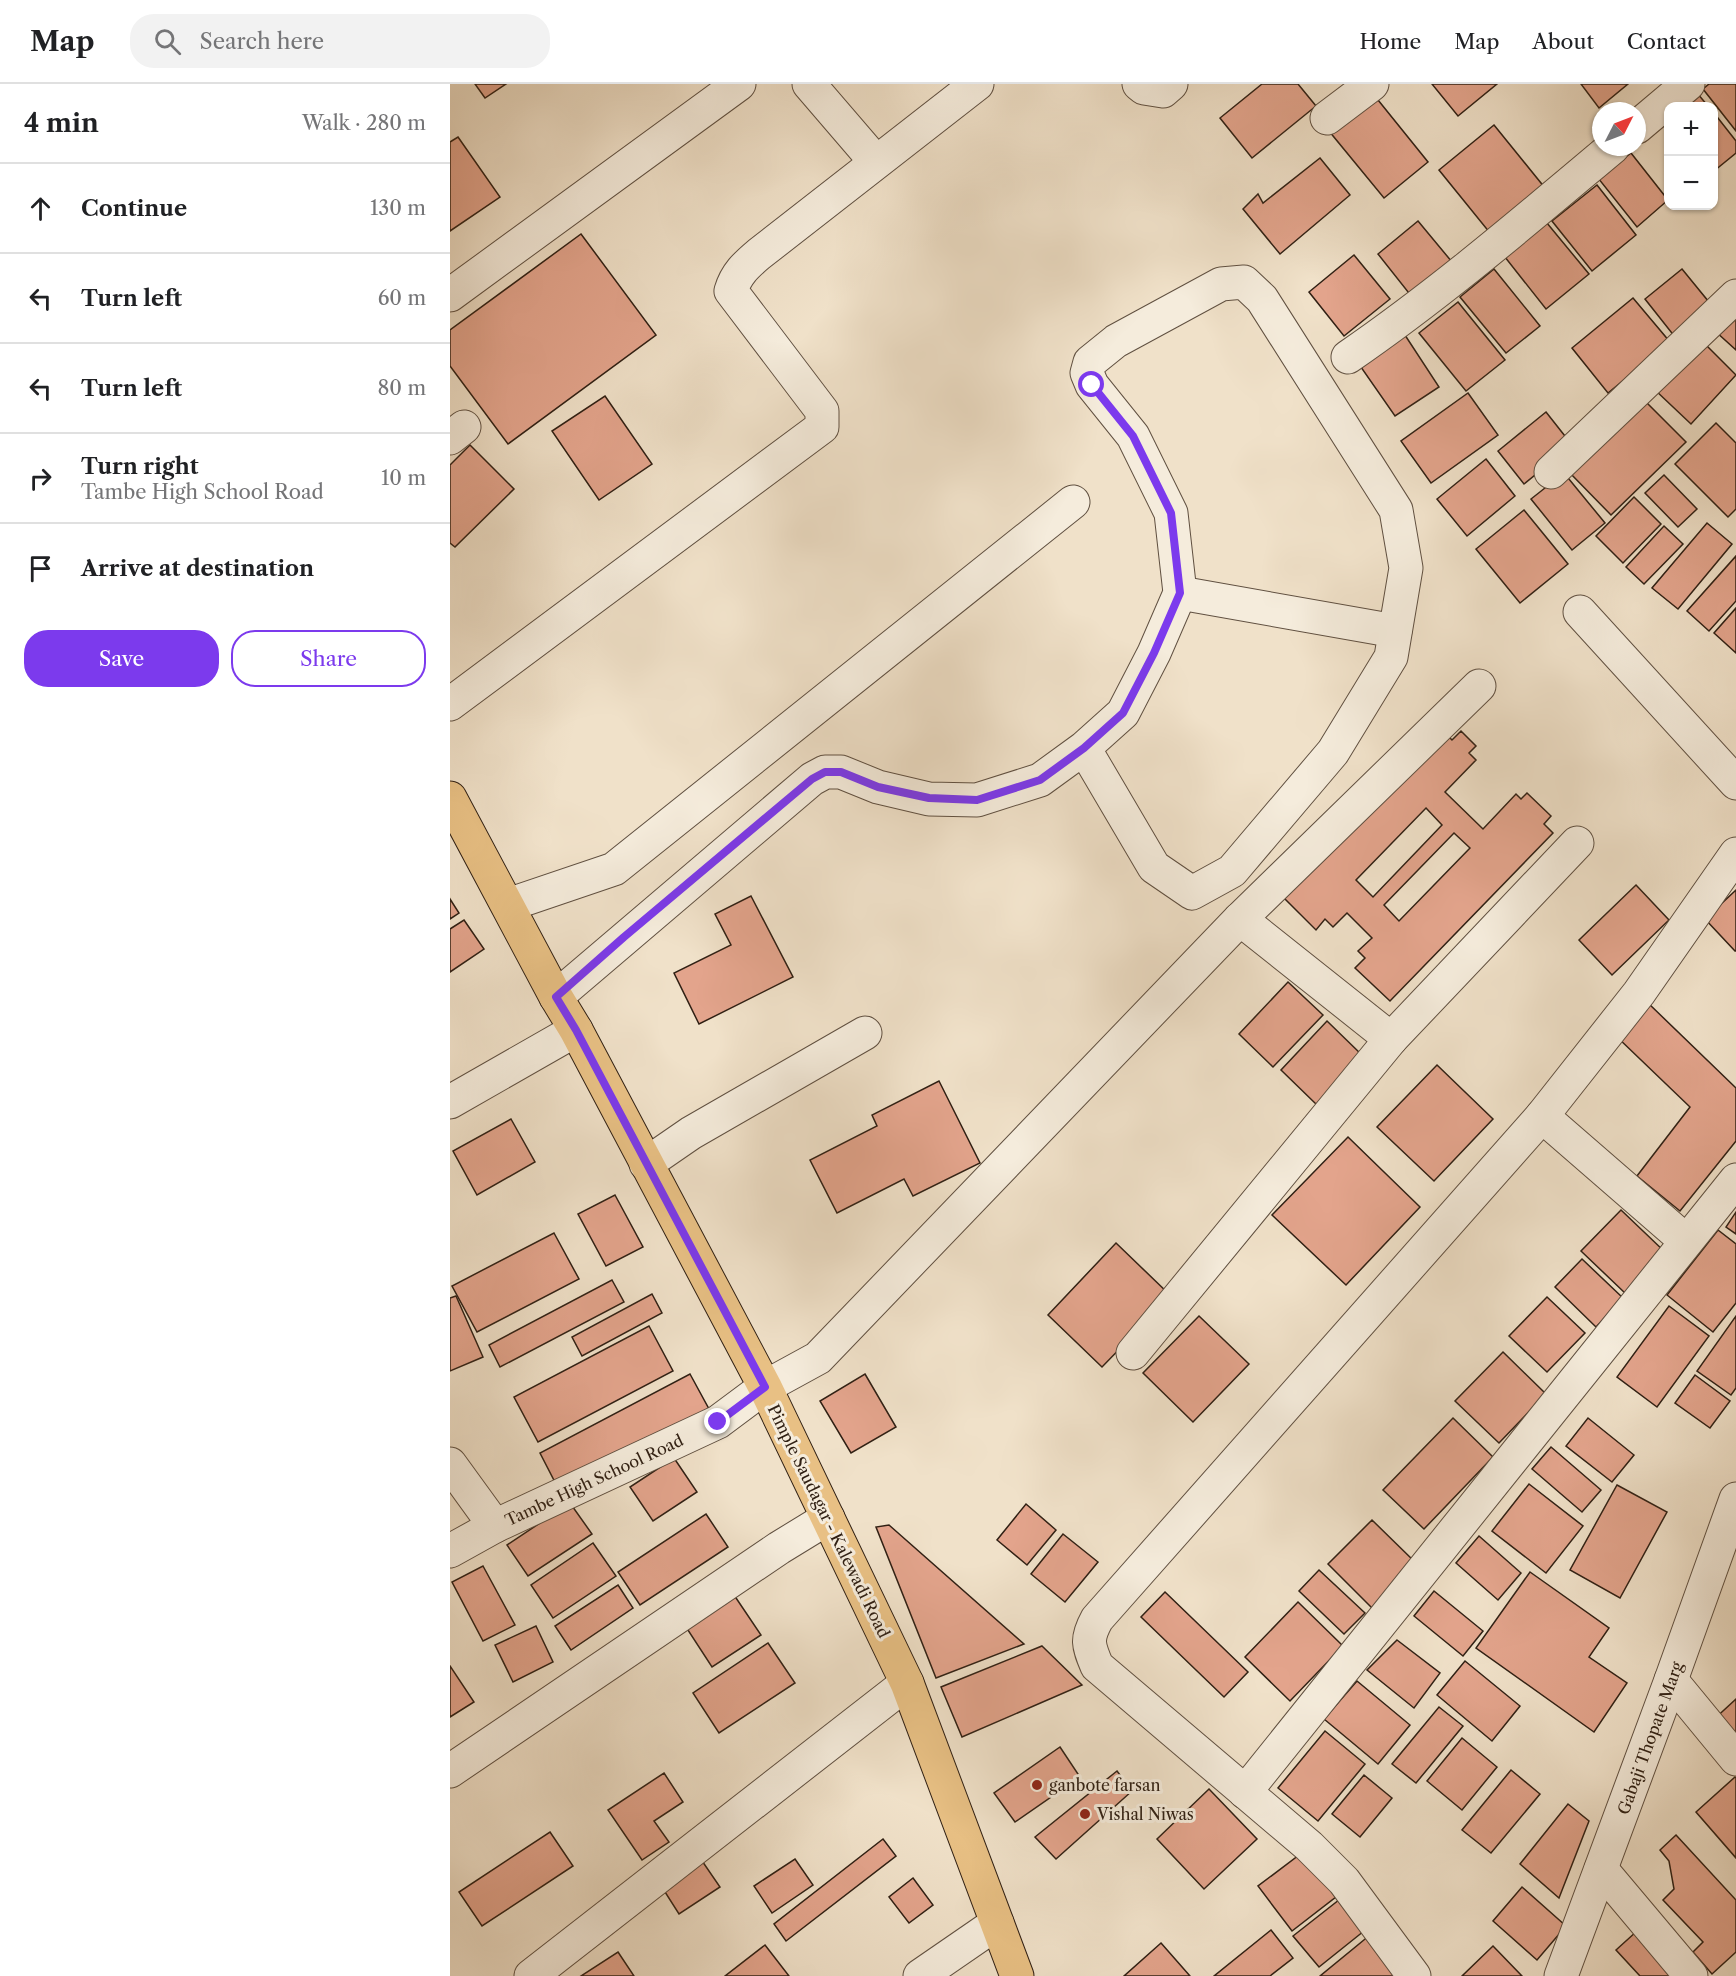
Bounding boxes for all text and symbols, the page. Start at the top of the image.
search box [130,14,550,68]
text: Map [30,24,94,58]
icon: search [151,25,184,58]
text: Search here [199,28,324,55]
text: Home [1360,29,1421,54]
text: Map [1454,29,1499,54]
text: About [1532,29,1594,54]
text: Contact [1627,29,1706,54]
north arrow [1592,102,1646,156]
map controls [1664,102,1718,210]
button: + [1664,102,1718,156]
text: 4 min [24,107,99,139]
text: Walk · 280 m [302,111,426,135]
button: − [1664,156,1718,210]
icon: ahead [24,192,57,225]
text: Continue [81,195,187,222]
text: 130 m [370,196,426,220]
icon: left [24,282,57,315]
text: Turn left [81,285,182,312]
text: 60 m [378,286,426,310]
route start [1078,371,1104,397]
icon: left [24,372,57,405]
text: Turn left [81,375,182,402]
text: 80 m [378,376,426,400]
text: Turn right [81,453,199,480]
icon: right [24,462,57,495]
text: 10 m [381,466,426,490]
text: Tambe High School Road [81,480,324,504]
icon: arrive [24,552,57,585]
text: Arrive at destination [81,555,314,582]
button: Save [24,630,219,687]
button: Share [231,630,426,687]
street label: Pimple Saudagar - Kalewadi Road [764,1401,894,1641]
route end [704,1408,730,1434]
street label: Tambe High School Road [502,1430,686,1530]
street label: Gabaji Thopate Marg [1613,1658,1687,1817]
place label: ganbote farsan [1049,1775,1161,1795]
marker: ganbote farsan [1030,1778,1044,1792]
place label: Vishal Niwas [1096,1804,1194,1824]
marker: Vishal Niwas [1078,1807,1092,1821]

